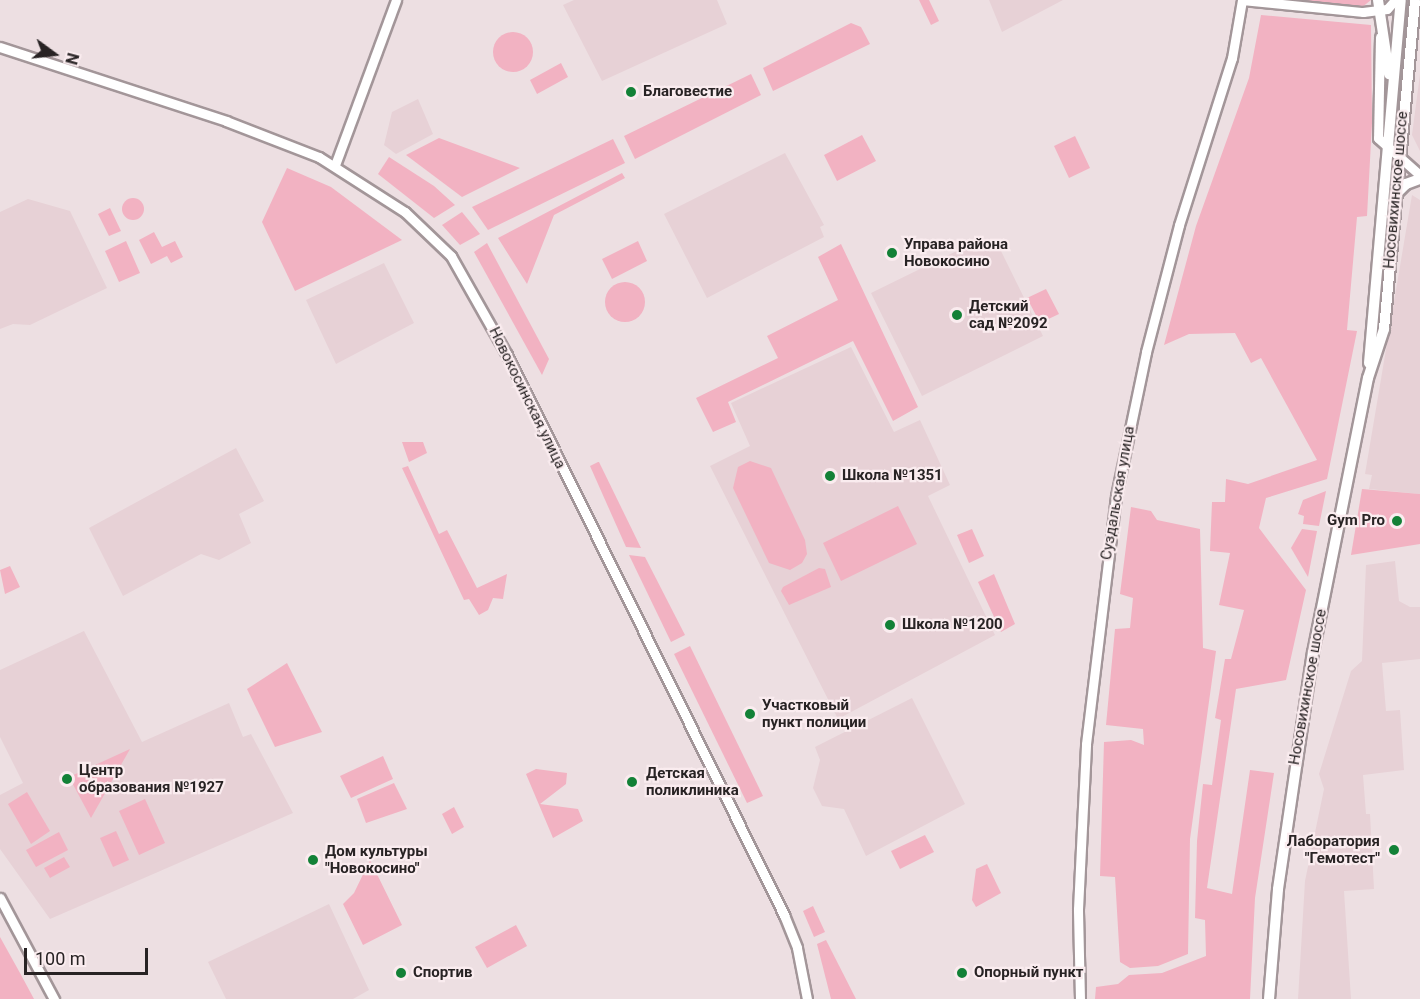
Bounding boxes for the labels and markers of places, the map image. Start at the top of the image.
place label: Благовестие [643,83,732,101]
marker: Благовестие [624,85,638,99]
place label: Управа района Новокосино [904,235,1008,270]
marker: Управа района Новокосино [885,246,899,260]
place label: Детский сад №2092 [969,297,1048,332]
marker: Детский сад №2092 [950,308,964,322]
place label: Школа №1351 [842,467,943,485]
marker: Школа №1351 [823,469,837,483]
place label: Gym Pro [1327,512,1385,530]
marker: Gym Pro [1390,514,1404,528]
place label: Школа №1200 [902,616,1003,634]
marker: Школа №1200 [883,618,897,632]
place label: Участковый пункт полиции [762,696,866,731]
marker: Участковый пункт полиции [743,707,757,721]
place label: Центр образования №1927 [79,761,224,796]
place label: Детская поликлиника [646,764,739,799]
marker: Центр образования №1927 [60,772,74,786]
marker: Детская поликлиника [623,773,641,791]
place label: Лаборатория "Гемотест" [1287,832,1380,867]
marker: Лаборатория "Гемотест" [1385,841,1403,859]
place label: Дом культуры "Новокосино" [325,842,428,877]
marker: Дом культуры "Новокосино" [306,853,320,867]
place label: Спортив [413,964,472,982]
place label: Опорный пункт [974,964,1084,982]
marker: Спортив [394,966,408,980]
marker: Опорный пункт [955,966,969,980]

